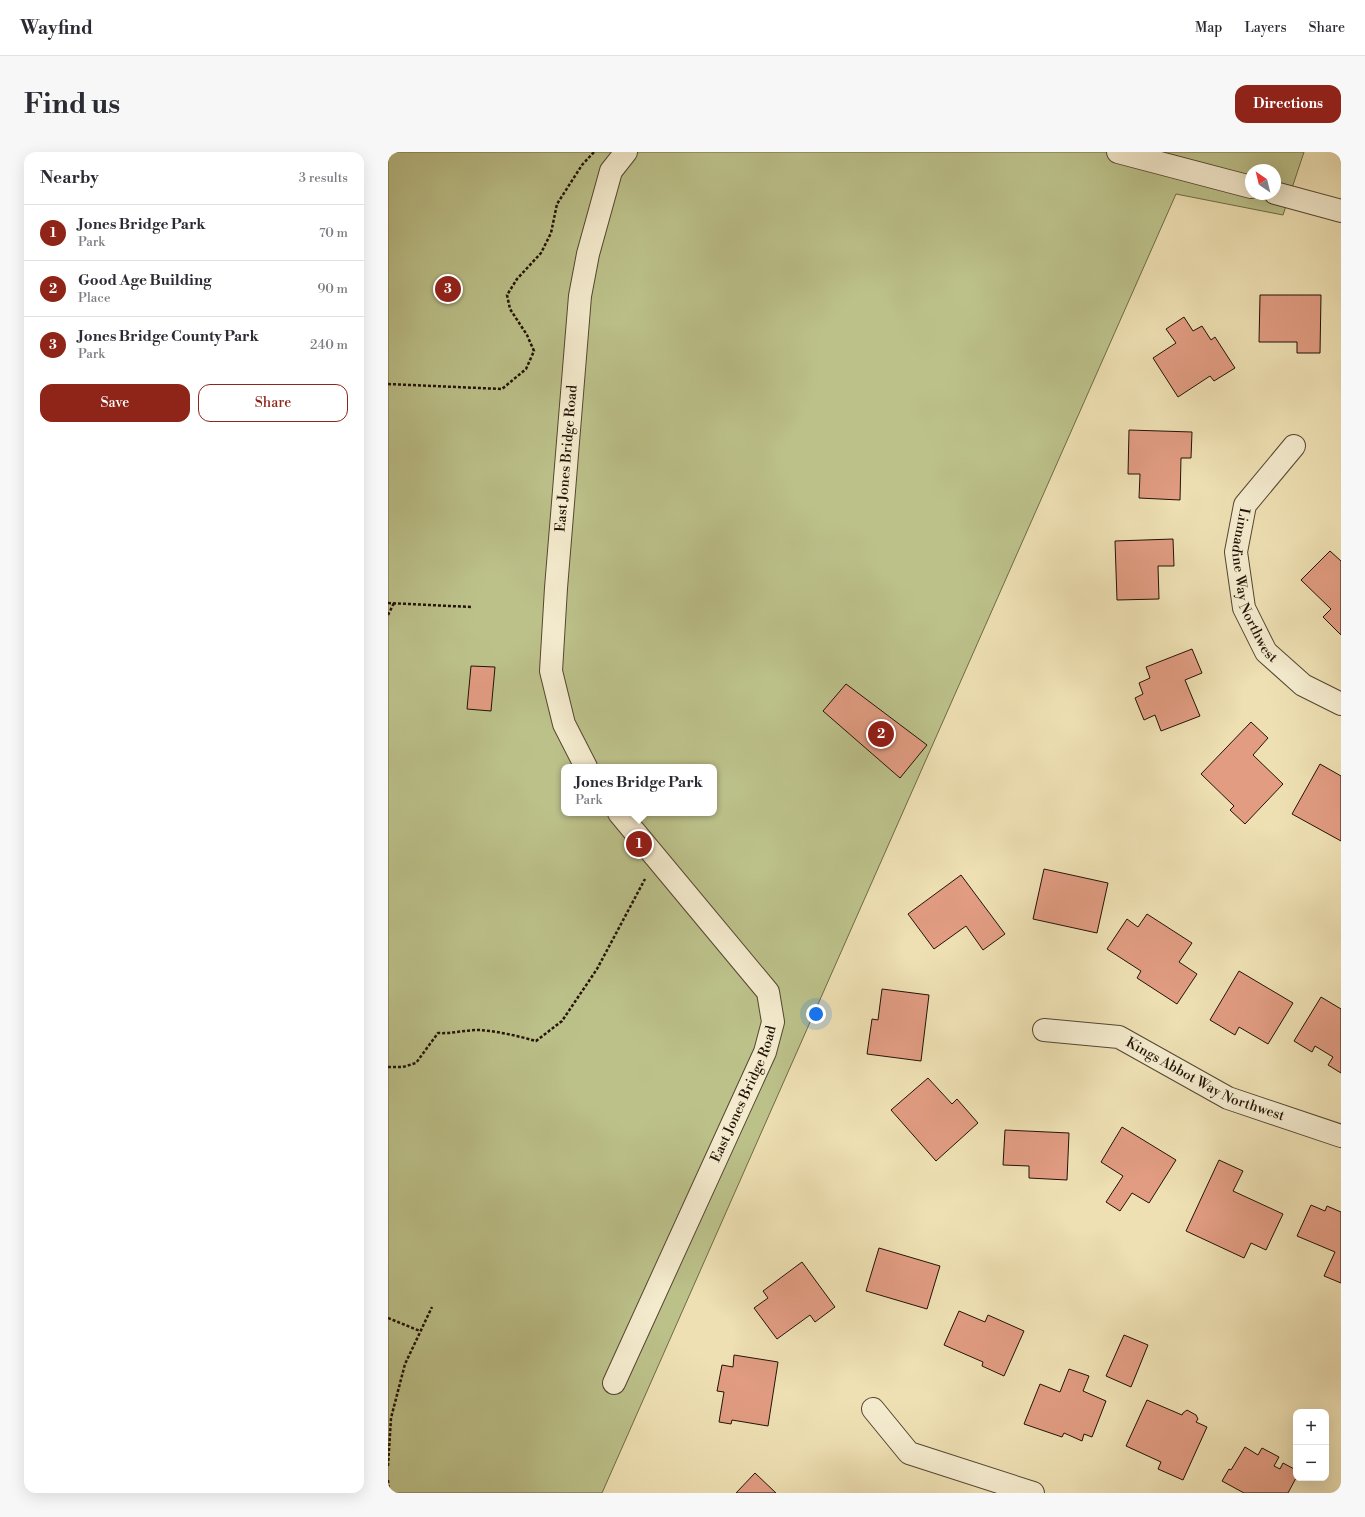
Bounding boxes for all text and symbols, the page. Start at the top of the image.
text: Wayfind [20,16,93,40]
text: Map [1195,19,1222,37]
text: Layers [1244,19,1287,37]
text: Share [1309,19,1345,37]
button: Directions [1235,85,1341,123]
text: Find us [24,87,120,122]
north arrow [1245,164,1281,200]
text: Nearby [40,167,99,189]
text: 3 results [299,170,348,186]
text: Jones Bridge Park [78,215,206,234]
text: 1 [50,225,56,241]
text: 70 m [319,225,348,241]
text: Park [78,234,105,250]
text: Good Age Building [78,271,212,290]
pin: 3 [435,274,461,304]
text: 2 [49,281,57,297]
text: 90 m [317,281,348,297]
text: Place [78,290,110,306]
text: Jones Bridge County Park [78,327,259,346]
text: 3 [49,337,57,353]
text: 240 m [310,337,348,353]
text: Park [78,346,105,362]
button: Save [40,384,190,422]
button: Share [198,384,348,422]
street label: East Jones Bridge Road [552,384,582,533]
street label: Linnadine Way Northwest [1227,506,1281,667]
pin: 2 [868,719,894,749]
popup [561,764,717,816]
text: Jones Bridge Park [575,773,703,792]
text: Park [575,792,602,808]
pin: 1 [626,829,652,859]
your location [806,1004,826,1024]
street label: East Jones Bridge Road [707,1024,781,1165]
street label: Kings Abbot Way Northwest [1123,1034,1287,1125]
map controls [1293,1409,1329,1481]
button: + [1293,1409,1329,1445]
button: − [1293,1445,1329,1481]

